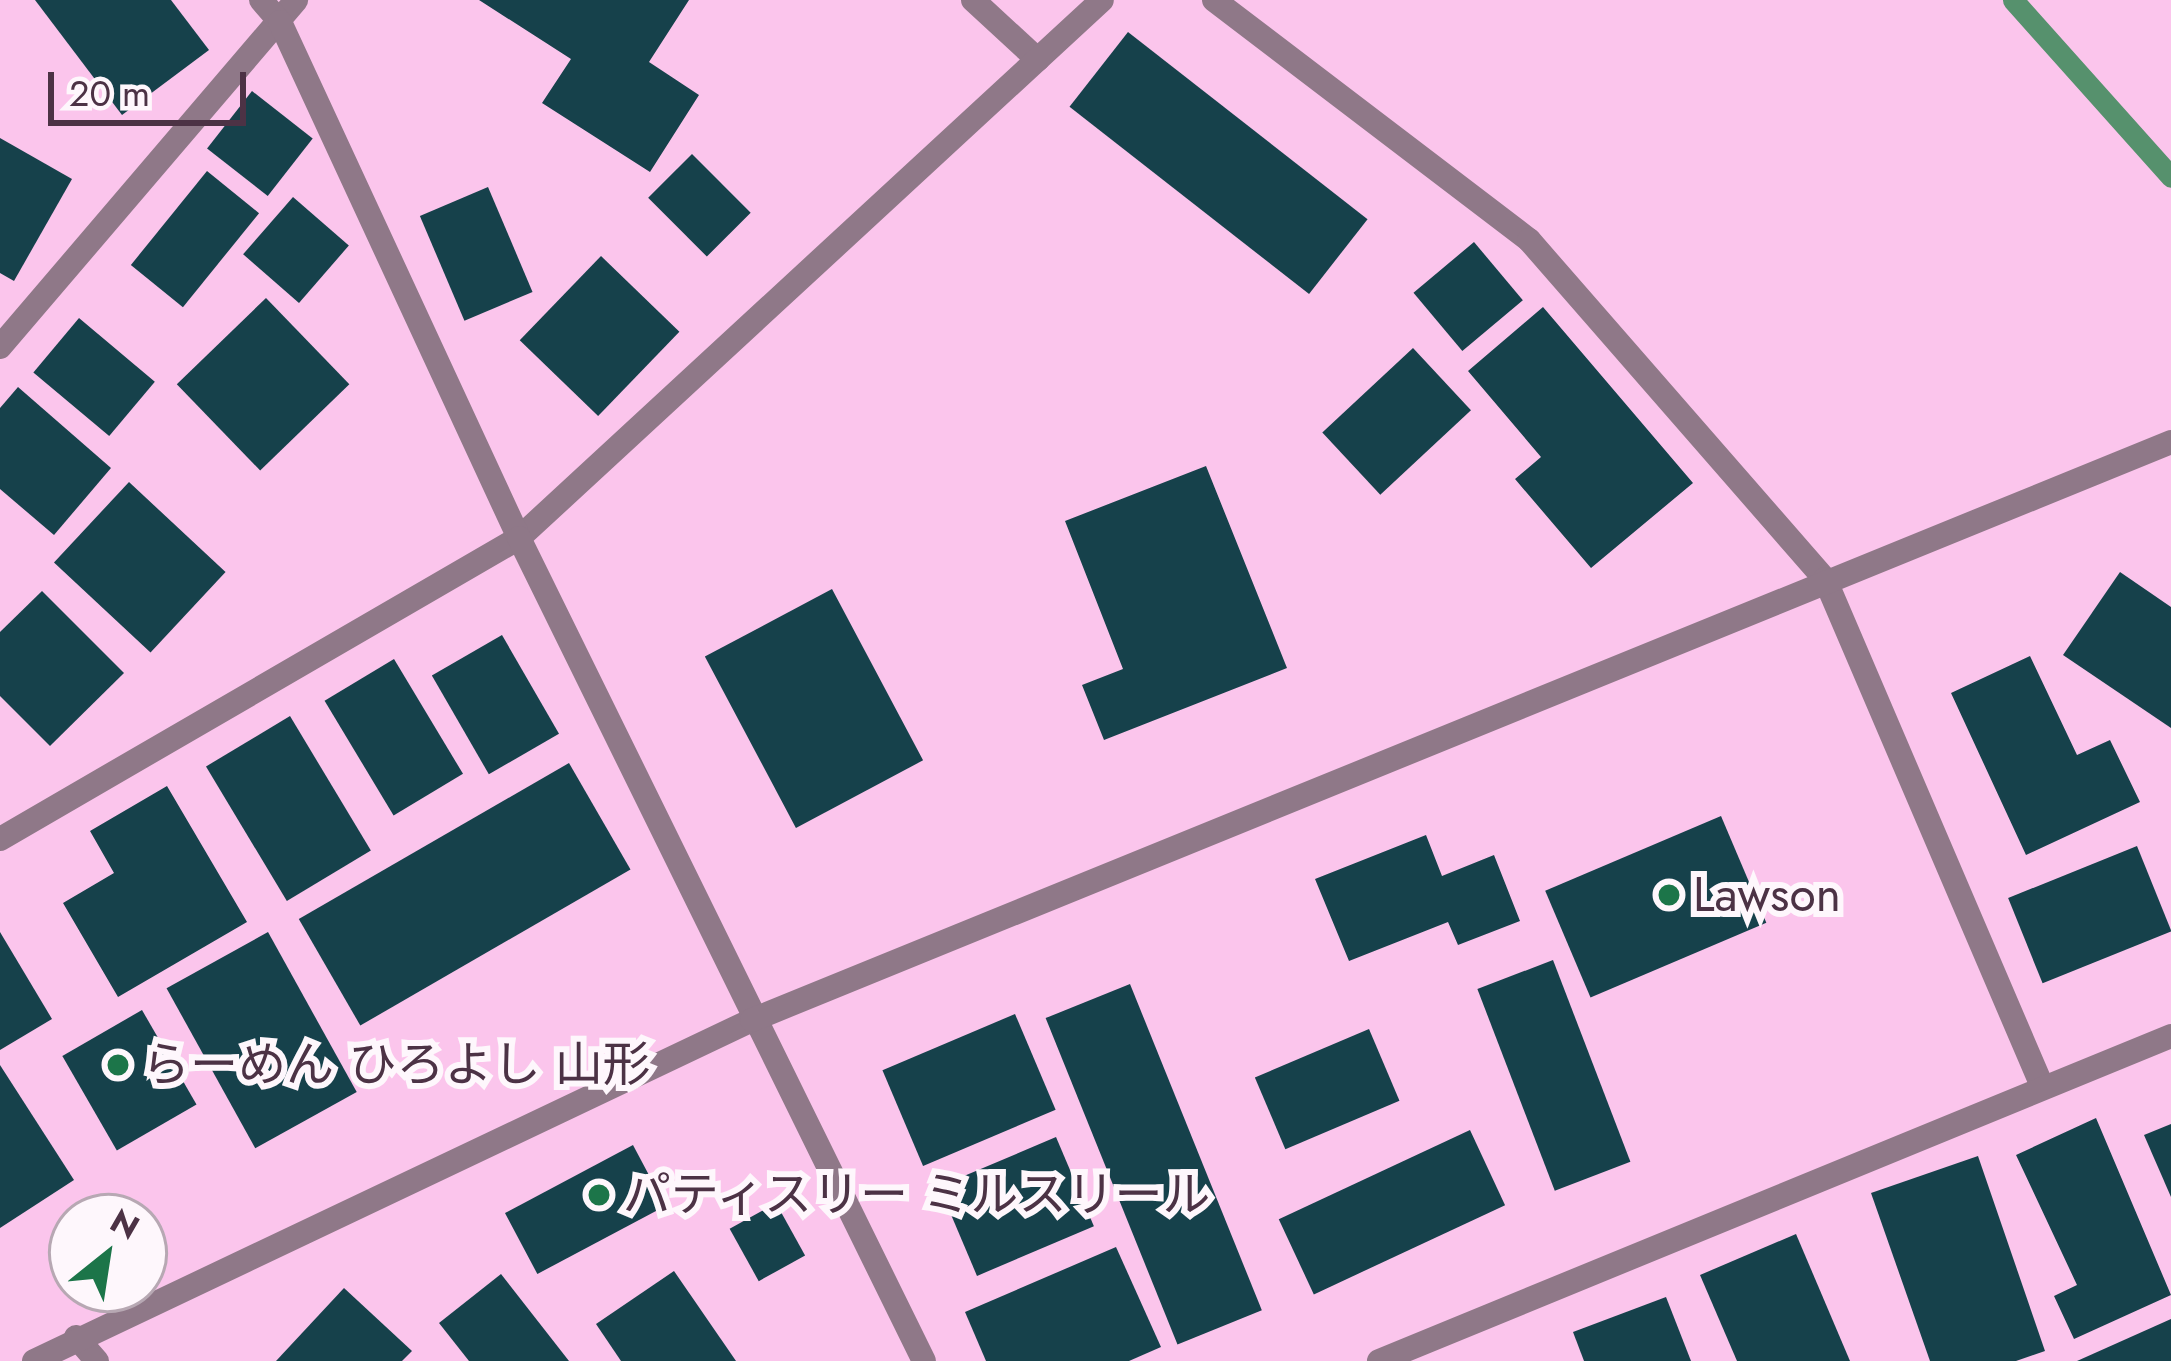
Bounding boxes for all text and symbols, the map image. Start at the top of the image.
scale bar [54,48,252,122]
text: 20 m [69,67,150,119]
place label: Lawson [1693,866,1841,924]
marker: Lawson [1656,882,1682,908]
place label: らーめん ひろよし 山形 [142,1036,651,1094]
marker: らーめん ひろよし 山形 [105,1052,131,1078]
place label: パティスリー ミルスリール [623,1166,1213,1224]
marker: パティスリー ミルスリール [586,1182,612,1208]
north arrow [48,1193,168,1313]
text: N [102,1197,148,1251]

